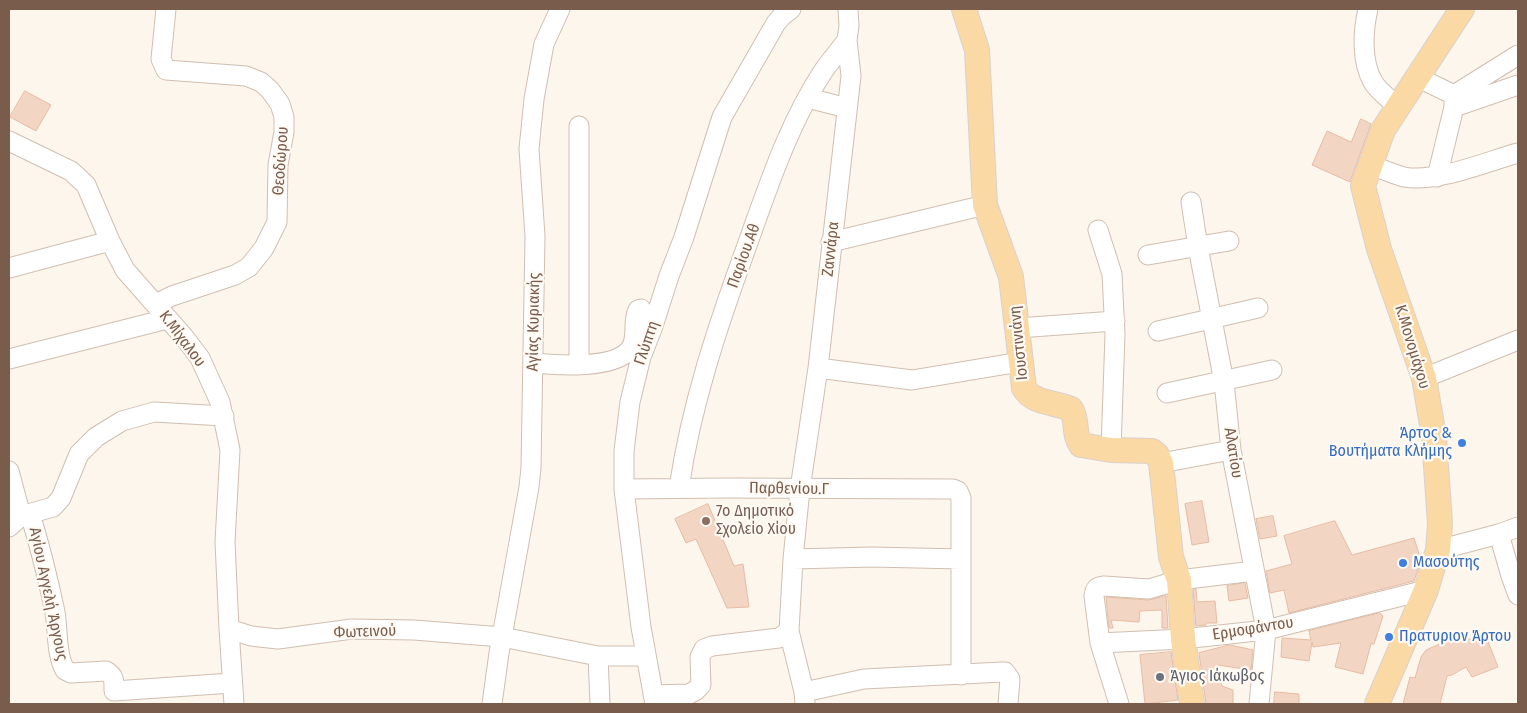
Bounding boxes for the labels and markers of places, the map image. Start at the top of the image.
place label: Άρτος & Βουτήματα Κλήμης [1329,424,1452,462]
marker: Άρτος & Βουτήματα Κλήμης [1456,437,1468,449]
place label: 7ο Δημοτικό Σχολείο Χίου [716,502,796,540]
marker: 7ο Δημοτικό Σχολείο Χίου [700,515,712,527]
place label: Μασούτης [1413,553,1480,573]
marker: Μασούτης [1397,557,1409,569]
place label: Πρατυριον Άρτου [1399,627,1511,647]
marker: Πρατυριον Άρτου [1383,631,1395,643]
place label: Άγιος Ιάκωβος [1170,667,1264,687]
marker: Άγιος Ιάκωβος [1154,671,1166,683]

